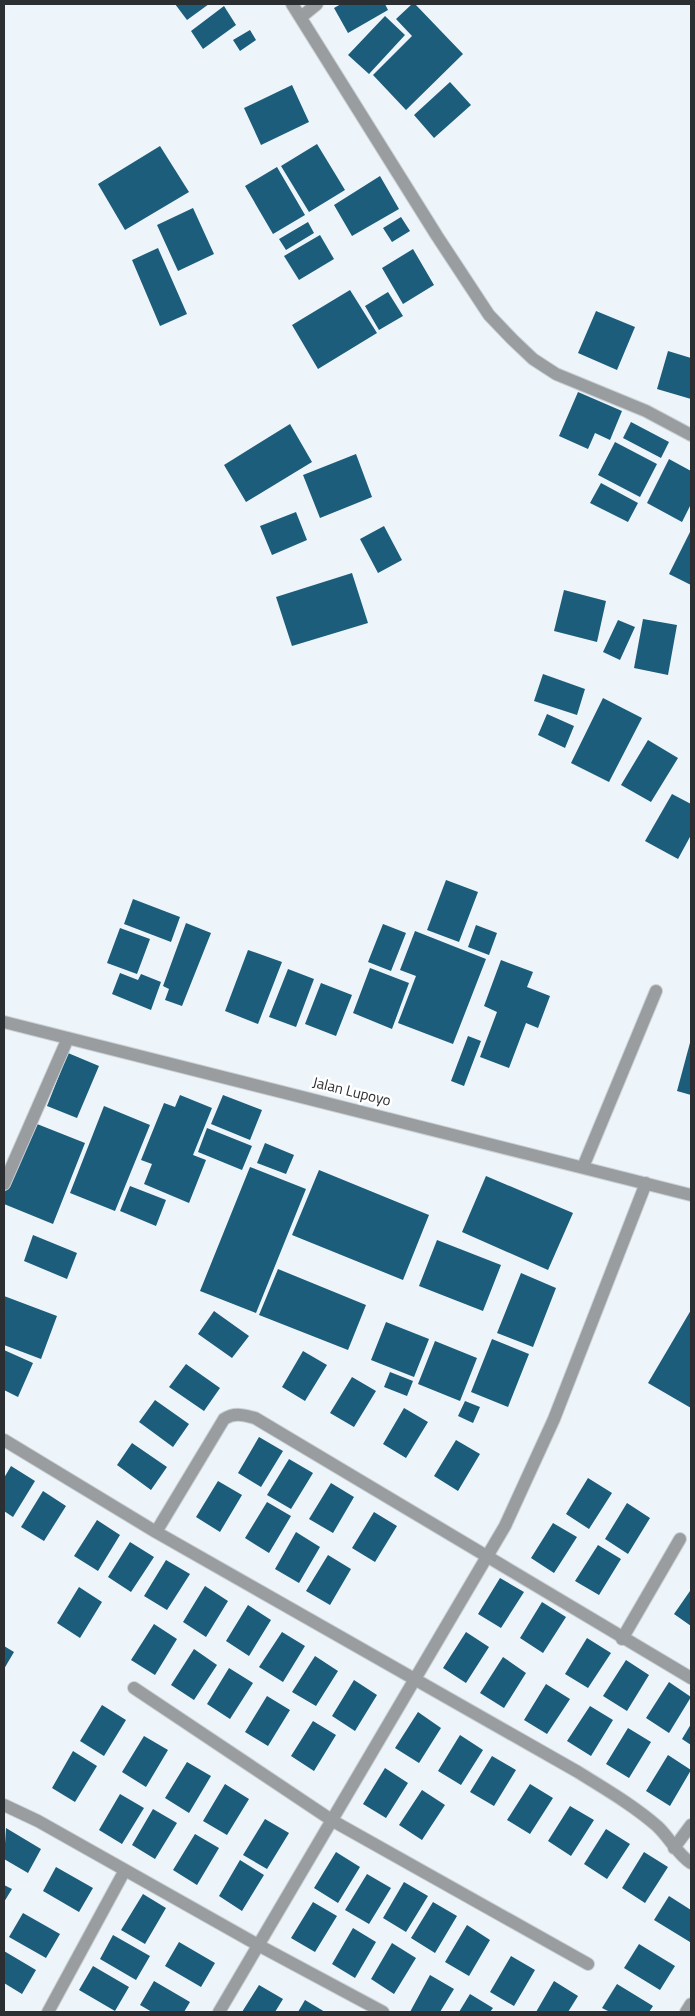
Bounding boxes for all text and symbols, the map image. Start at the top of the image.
street label: Jalan Lupoyo [310,1070,394,1112]

